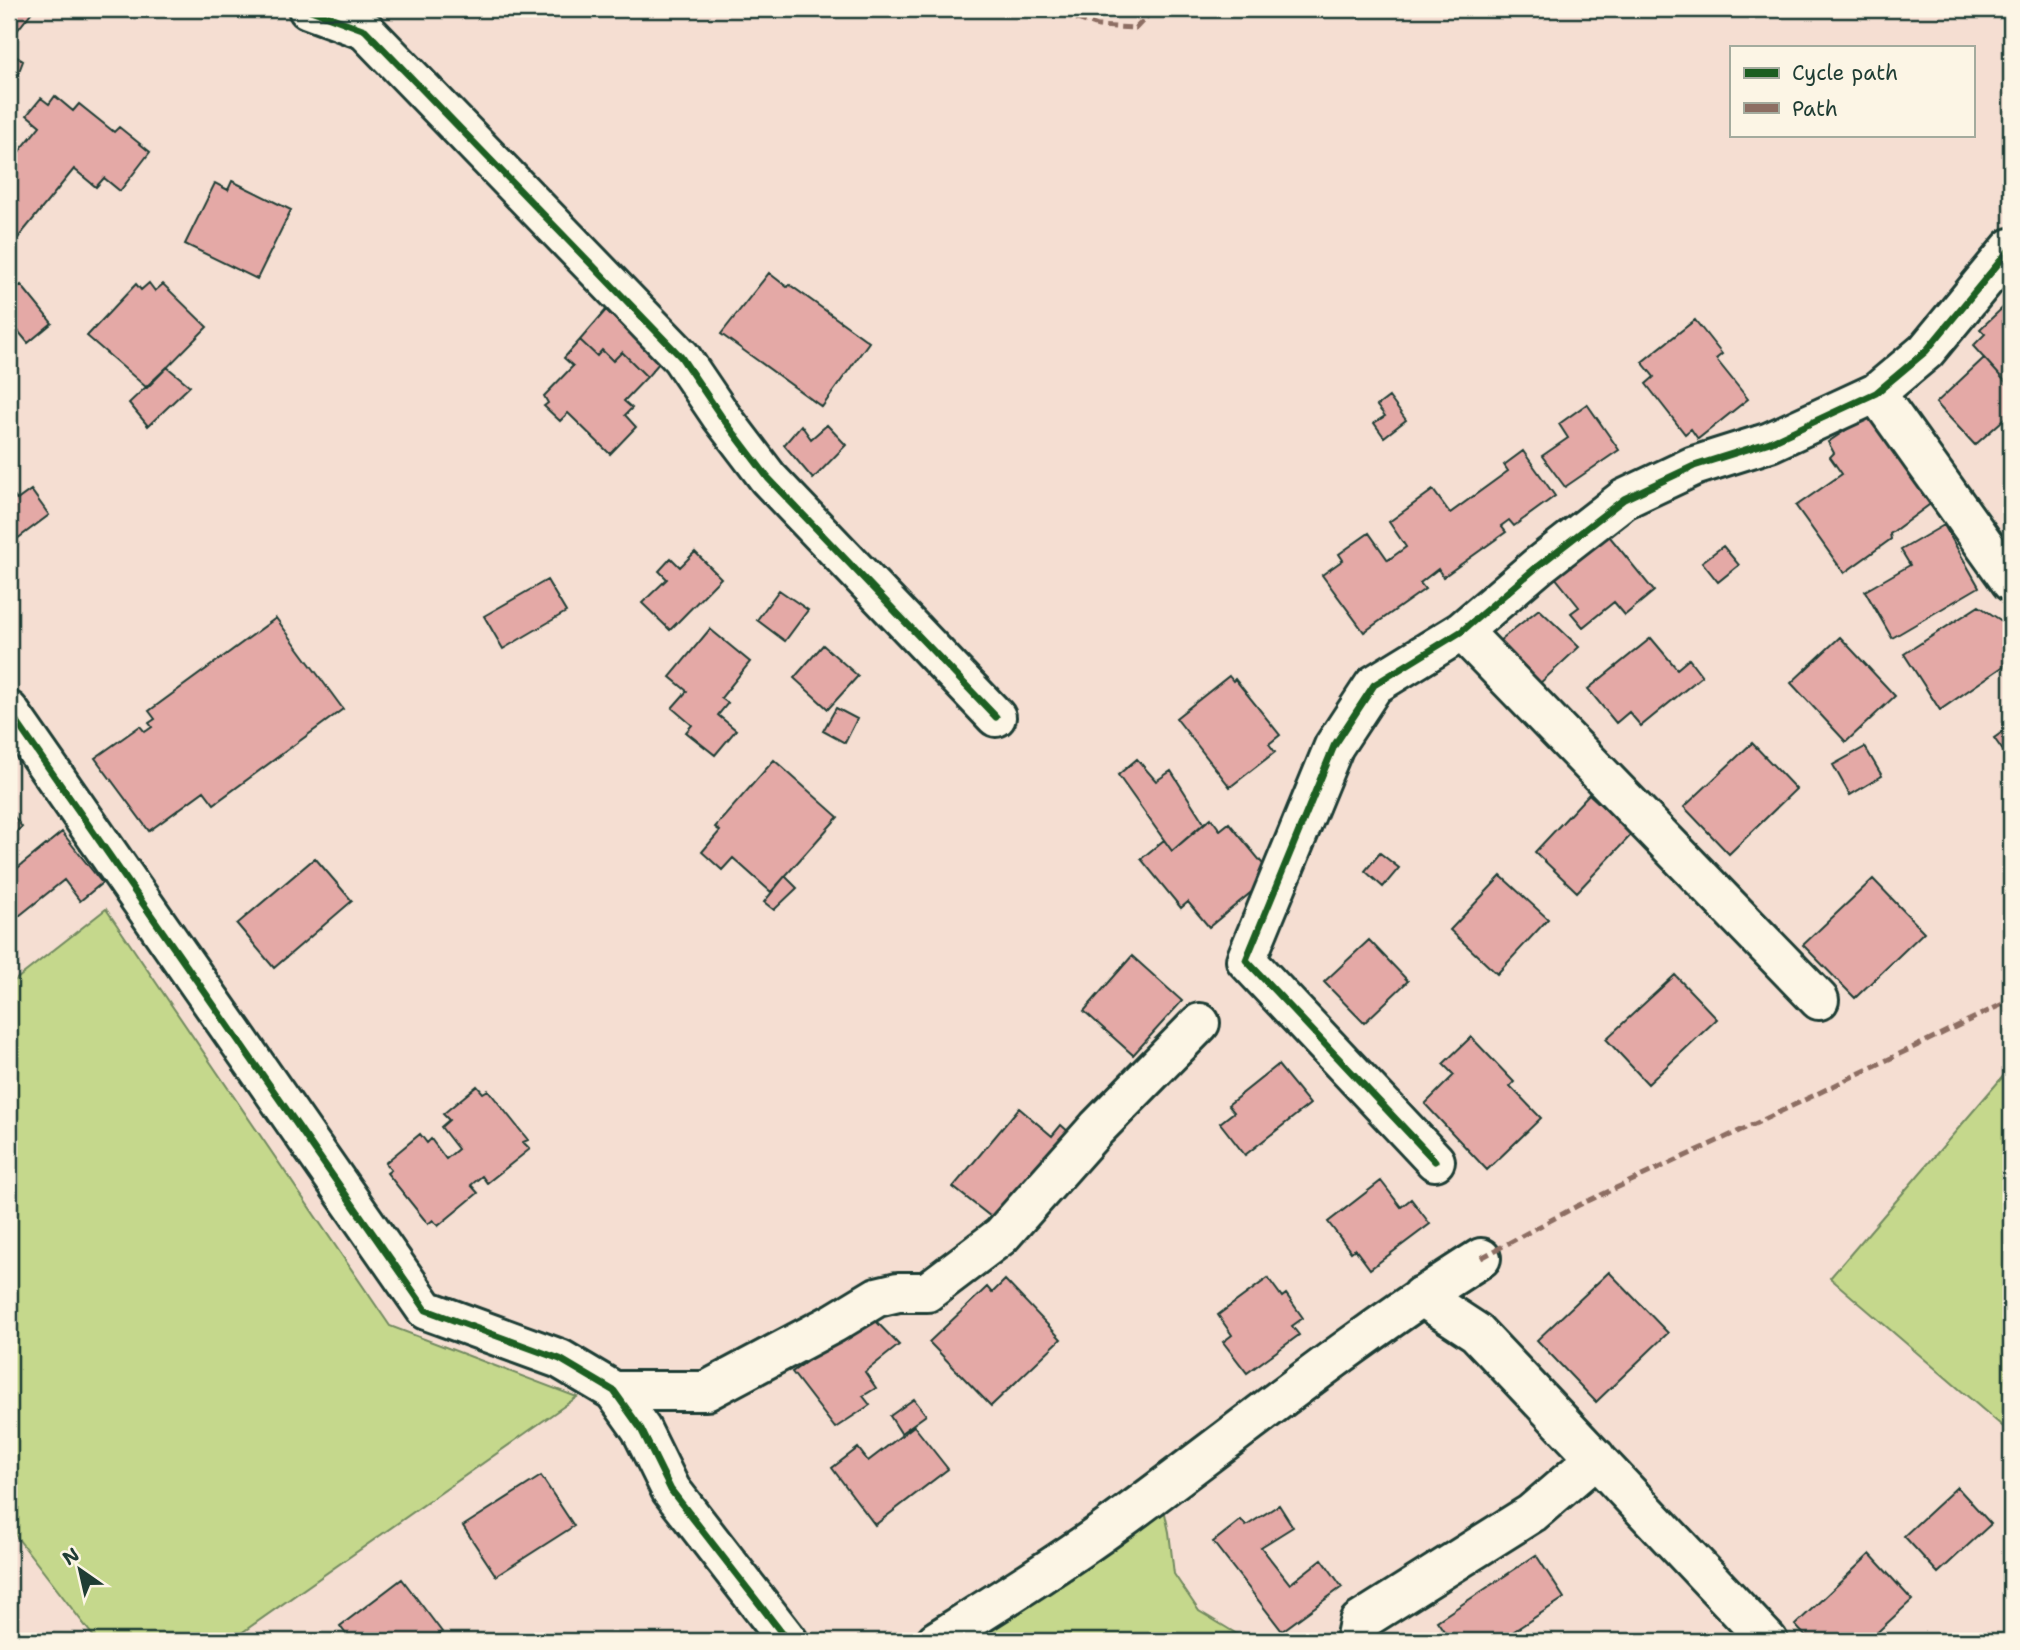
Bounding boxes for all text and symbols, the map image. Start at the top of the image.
legend [1730,46,1974,136]
text: Cycle path [1792,59,1898,87]
text: Path [1792,95,1838,123]
north arrow [46,1534,116,1604]
text: N [58,1542,84,1571]

